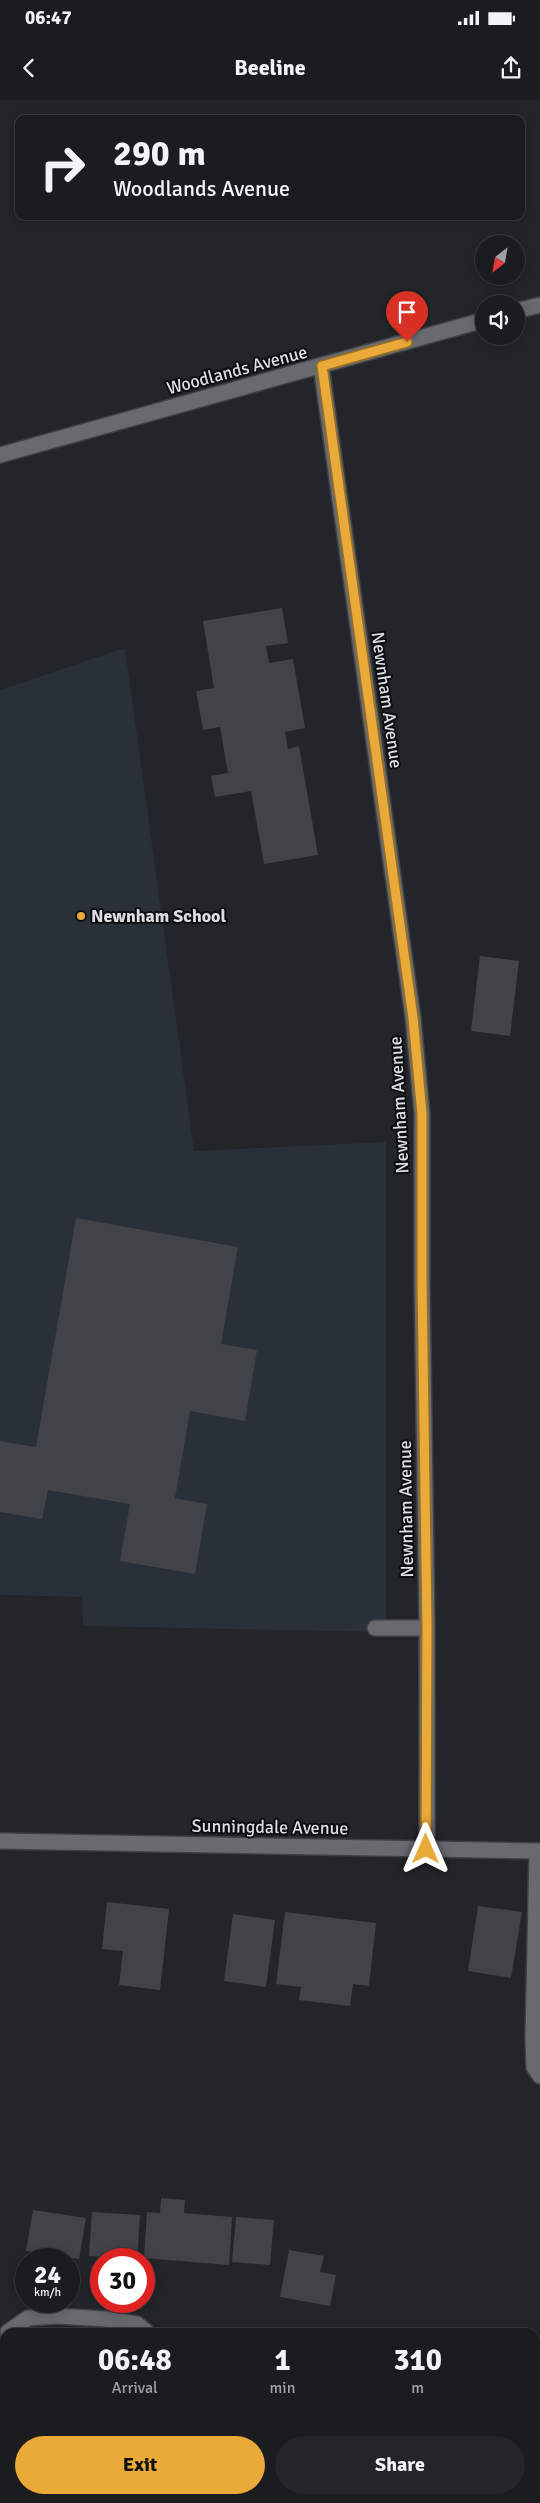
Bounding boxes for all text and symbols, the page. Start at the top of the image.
text: 06:47 [25,6,72,30]
icon: back [15,54,43,82]
text: Beeline [234,54,306,81]
icon: share [497,54,525,82]
text: 290 m [113,132,206,175]
icon: right [30,135,95,200]
text: Woodlands Avenue [113,175,290,202]
north arrow [475,235,525,285]
map controls [475,235,525,345]
pin [386,291,428,342]
button: sound [475,295,525,345]
icon: arrive [393,298,421,326]
street label: Woodlands Avenue [164,341,310,399]
street label: Newnham Avenue [367,630,407,770]
place label: Newnham School [91,905,226,927]
marker: Newnham School [75,910,87,922]
street label: Newnham Avenue [384,1036,414,1174]
street label: Newnham Avenue [394,1440,418,1578]
street label: Sunningdale Avenue [191,1815,349,1839]
position arrow [399,1822,451,1874]
speed limit sign: 30 [90,2248,155,2313]
text: 24 [34,2259,61,2290]
text: km/h [34,2285,61,2300]
text: 06:48 [98,2342,172,2379]
text: 1 [274,2342,291,2379]
text: 310 [393,2342,442,2379]
text: Arrival [112,2378,158,2398]
text: min [270,2378,295,2398]
text: m [411,2378,424,2398]
button: Exit [15,2436,265,2494]
button: Share [275,2436,525,2494]

